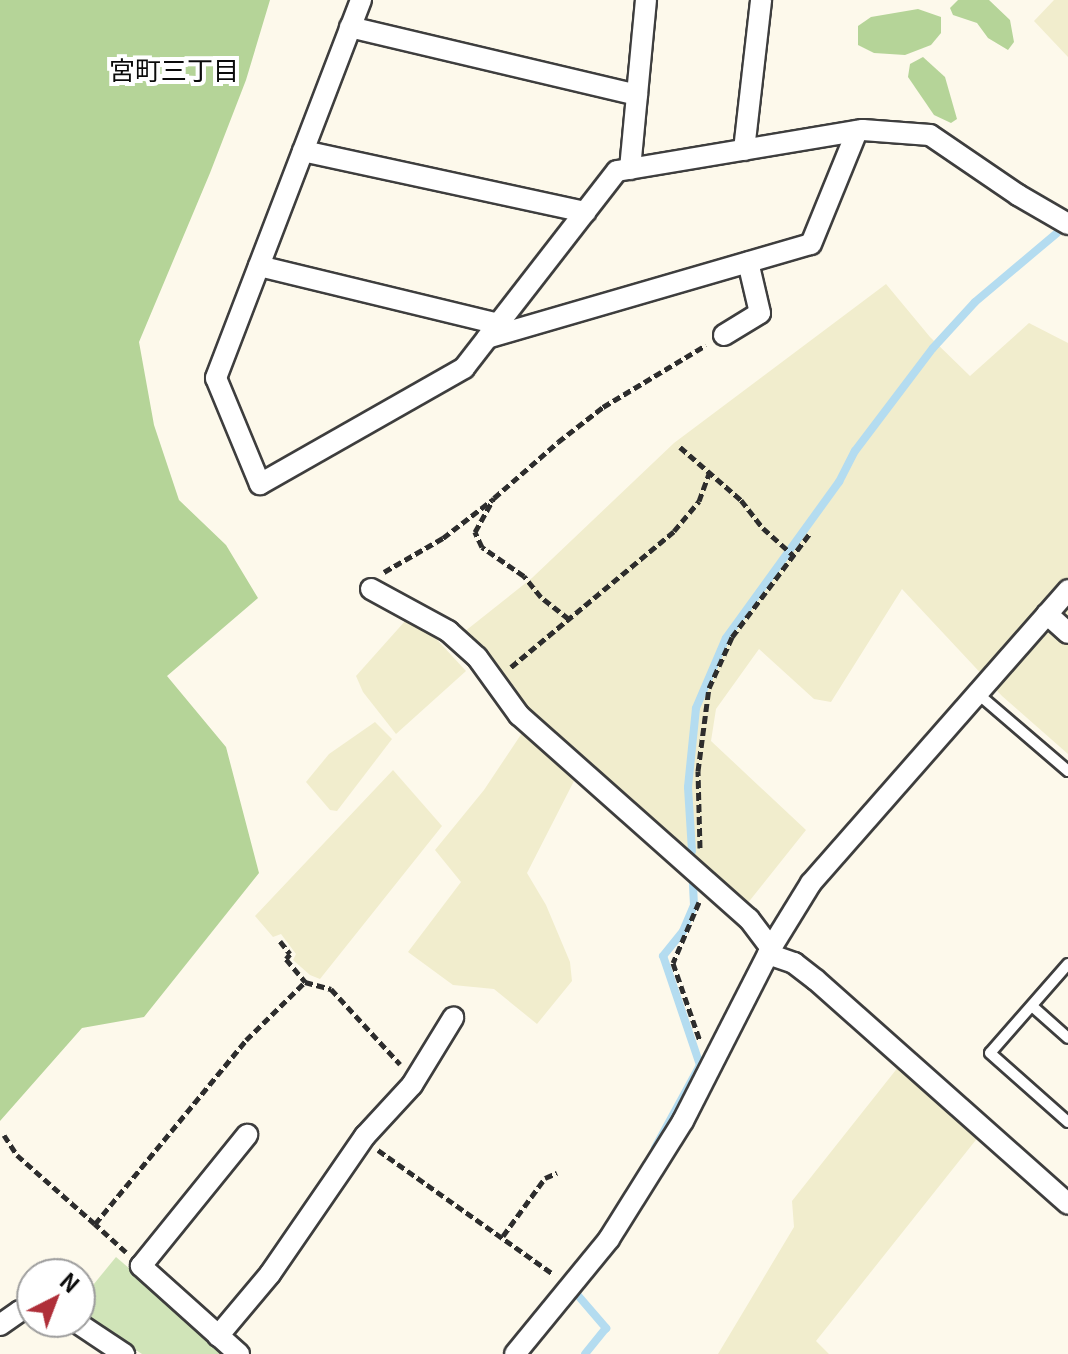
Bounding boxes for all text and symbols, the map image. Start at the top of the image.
district label: 宮町三丁目 [109,53,239,85]
north arrow [16,1258,96,1338]
text: N [54,1264,88,1299]

